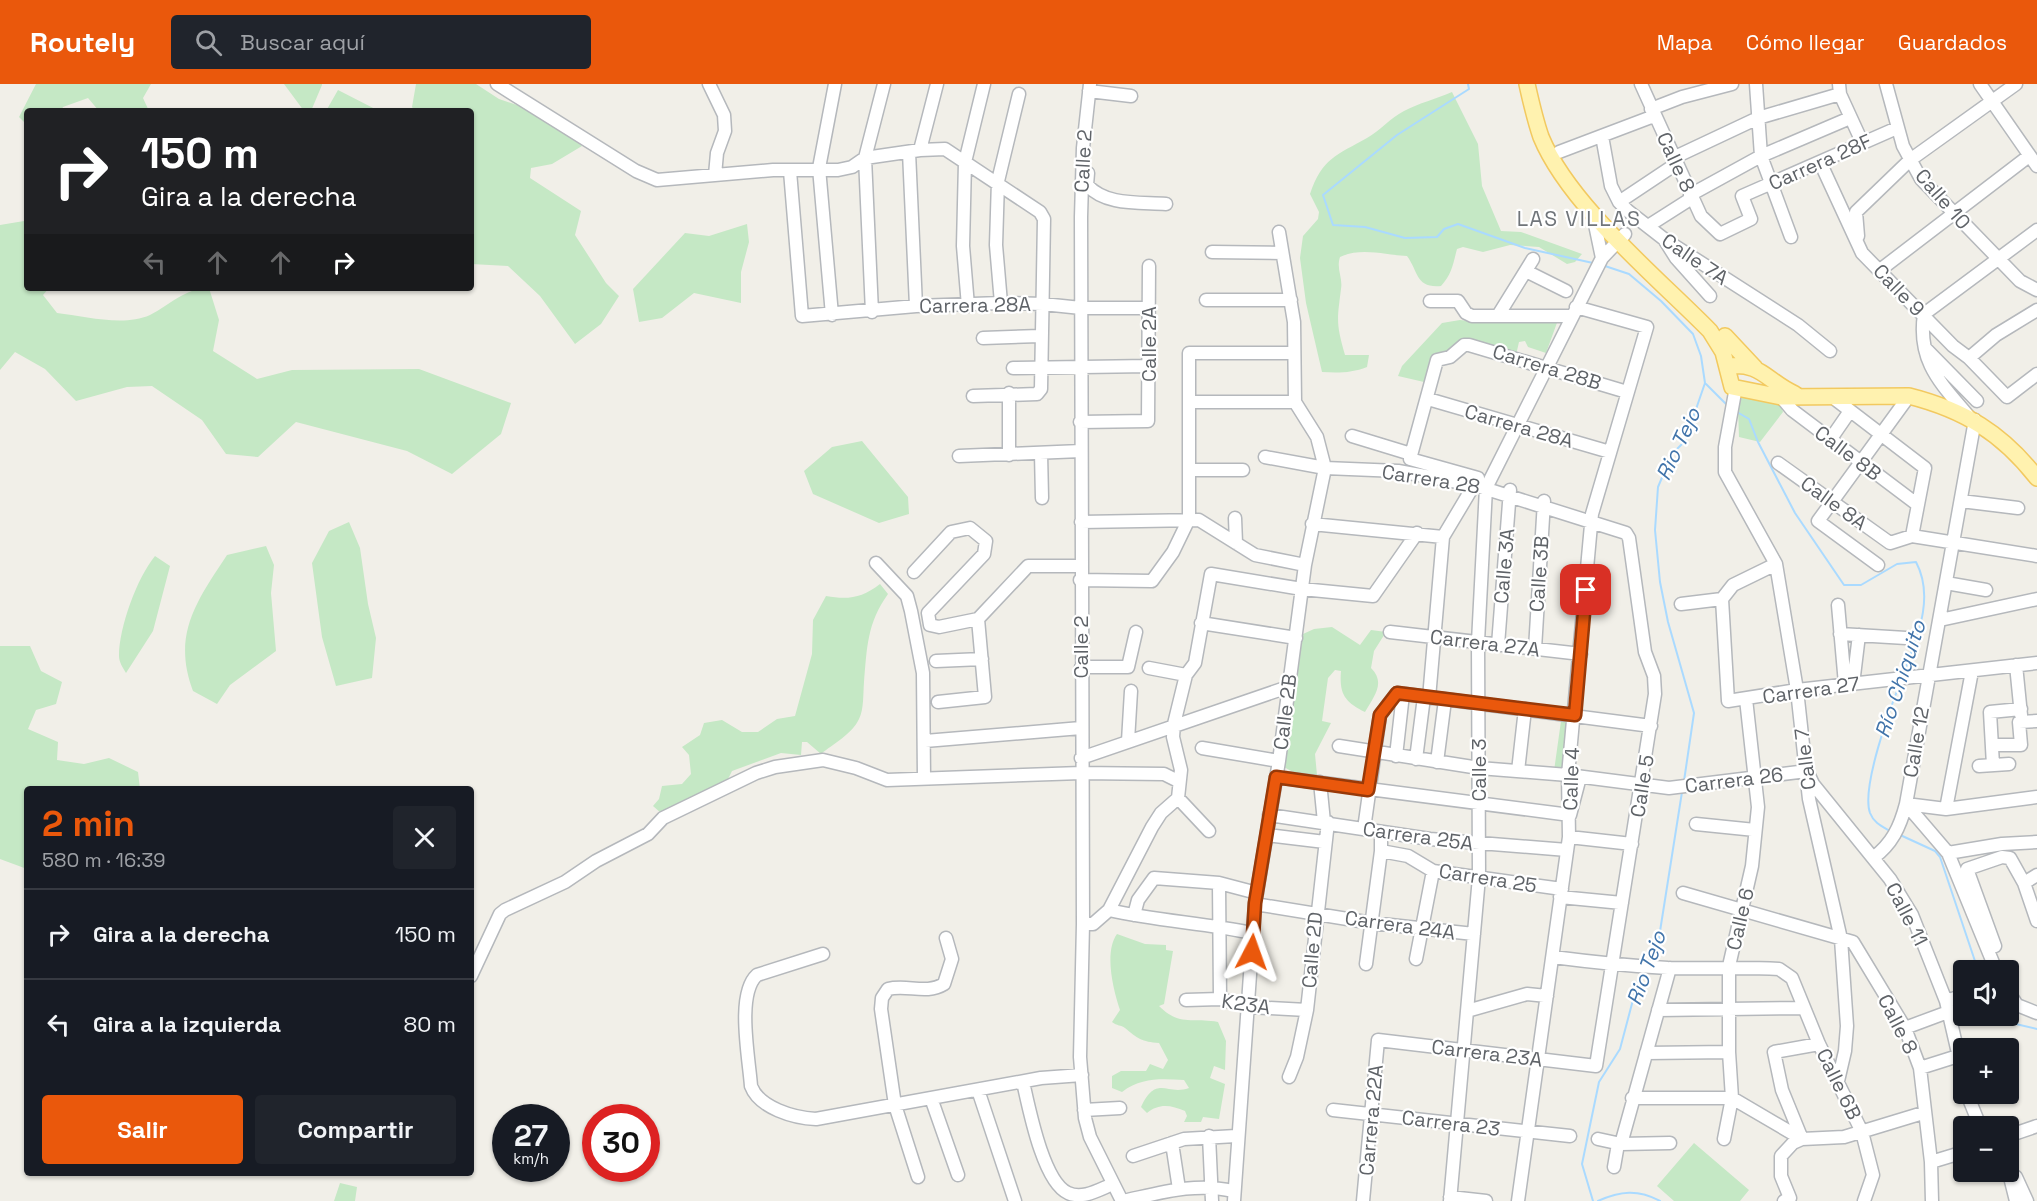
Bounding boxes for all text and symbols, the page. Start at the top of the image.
search box [171,15,591,69]
text: Routely [30,24,135,60]
icon: search [192,26,225,59]
text: Buscar aquí [240,28,365,56]
text: Mapa [1657,29,1713,56]
text: Cómo llegar [1746,29,1865,56]
text: Guardados [1898,29,2007,56]
text: 150 m [141,127,259,180]
street label: Calle 8 [1651,128,1701,196]
street label: Carrera 28F [1764,128,1876,196]
street label: Calle 2 [1068,129,1098,193]
icon: right [42,132,120,210]
street label: Calle 10 [1909,163,1977,235]
text: Gira a la derecha [141,179,356,214]
district label: LAS VILLAS [1517,205,1641,232]
street label: Calle 7A [1657,227,1734,291]
icon: left [138,246,171,279]
icon: ahead [201,246,234,279]
icon: ahead [264,246,297,279]
icon: right [327,246,360,279]
street label: Calle 9 [1868,258,1930,322]
street label: Carrera 28A [919,291,1032,319]
street label: Calle 2A [1136,306,1162,382]
street label: Carrera 28B [1489,338,1605,396]
street label: Carrera 28A [1462,398,1577,454]
water label: Rio Tejo [1649,402,1707,485]
street label: Calle 8B [1810,420,1886,486]
street label: Carrera 28 [1380,458,1482,500]
street label: Calle 8A [1796,470,1873,536]
street label: Calle 3A [1488,527,1520,605]
street label: Calle 3B [1523,535,1555,613]
pin [1560,564,1611,615]
icon: arrive [1569,573,1602,606]
street label: Calle 2 [1068,615,1094,679]
water label: Río Chiquito [1868,616,1932,741]
street label: Carrera 27A [1429,623,1542,663]
street label: Carrera 27 [1761,670,1861,710]
street label: Calle 2B [1267,672,1303,752]
street label: Calle 12 [1897,705,1935,779]
street label: Calle 7 [1788,726,1822,792]
street label: Calle 3 [1466,738,1492,802]
street label: Calle 4 [1557,747,1585,811]
street label: Calle 5 [1624,753,1660,819]
street label: Carrera 26 [1683,761,1785,799]
text: 2 min [42,801,135,847]
button: close [393,806,456,869]
street label: Carrera 25A [1361,815,1475,857]
text: 580 m · 16:39 [42,847,166,873]
street label: Carrera 25 [1437,857,1539,899]
street label: Calle 11 [1880,878,1934,950]
street label: Calle 6 [1720,885,1760,953]
street label: Carrera 24A [1343,904,1457,946]
street label: Calle 2D [1296,911,1328,989]
icon: right [42,918,75,951]
text: Gira a la derecha [93,920,270,948]
text: 150 m [395,920,456,948]
position arrow [1220,920,1284,984]
water label: Rio Tejo [1620,926,1672,1009]
map controls [1953,960,2019,1182]
button: sound [1953,960,2019,1026]
street label: K23A [1220,988,1272,1020]
street label: Calle 8 [1872,990,1924,1058]
icon: left [42,1008,75,1041]
text: Gira a la izquierda [93,1010,281,1038]
text: 80 m [404,1010,456,1038]
street label: Carrera 23A [1430,1033,1544,1073]
button: + [1953,1038,2019,1104]
street label: Calle 6B [1811,1044,1867,1124]
street label: Carrera 22A [1353,1063,1389,1177]
button: Salir [42,1095,243,1164]
button: Compartir [255,1095,456,1164]
speed limit sign: 30 [582,1104,660,1182]
street label: Carrera 23 [1400,1104,1502,1142]
text: 27 [514,1116,548,1155]
button: − [1953,1116,2019,1182]
text: km/h [513,1149,549,1168]

